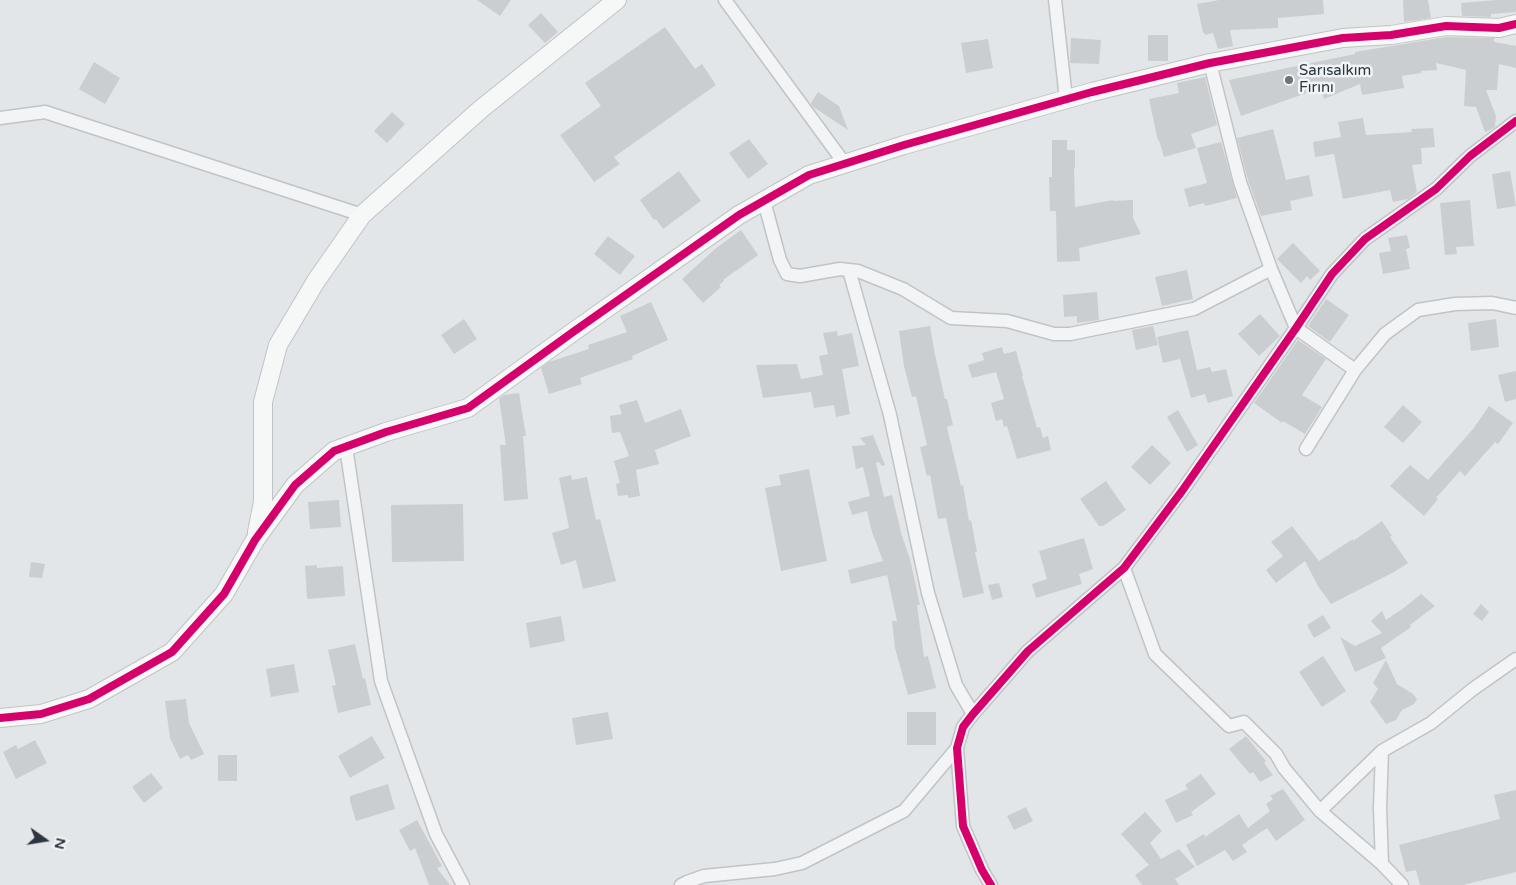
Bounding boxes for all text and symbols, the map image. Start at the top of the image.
place label: Sarısalkım Fırını [1299,62,1371,97]
marker: Sarısalkım Fırını [1283,74,1295,86]
north arrow [20,815,70,865]
text: N [51,836,70,851]

